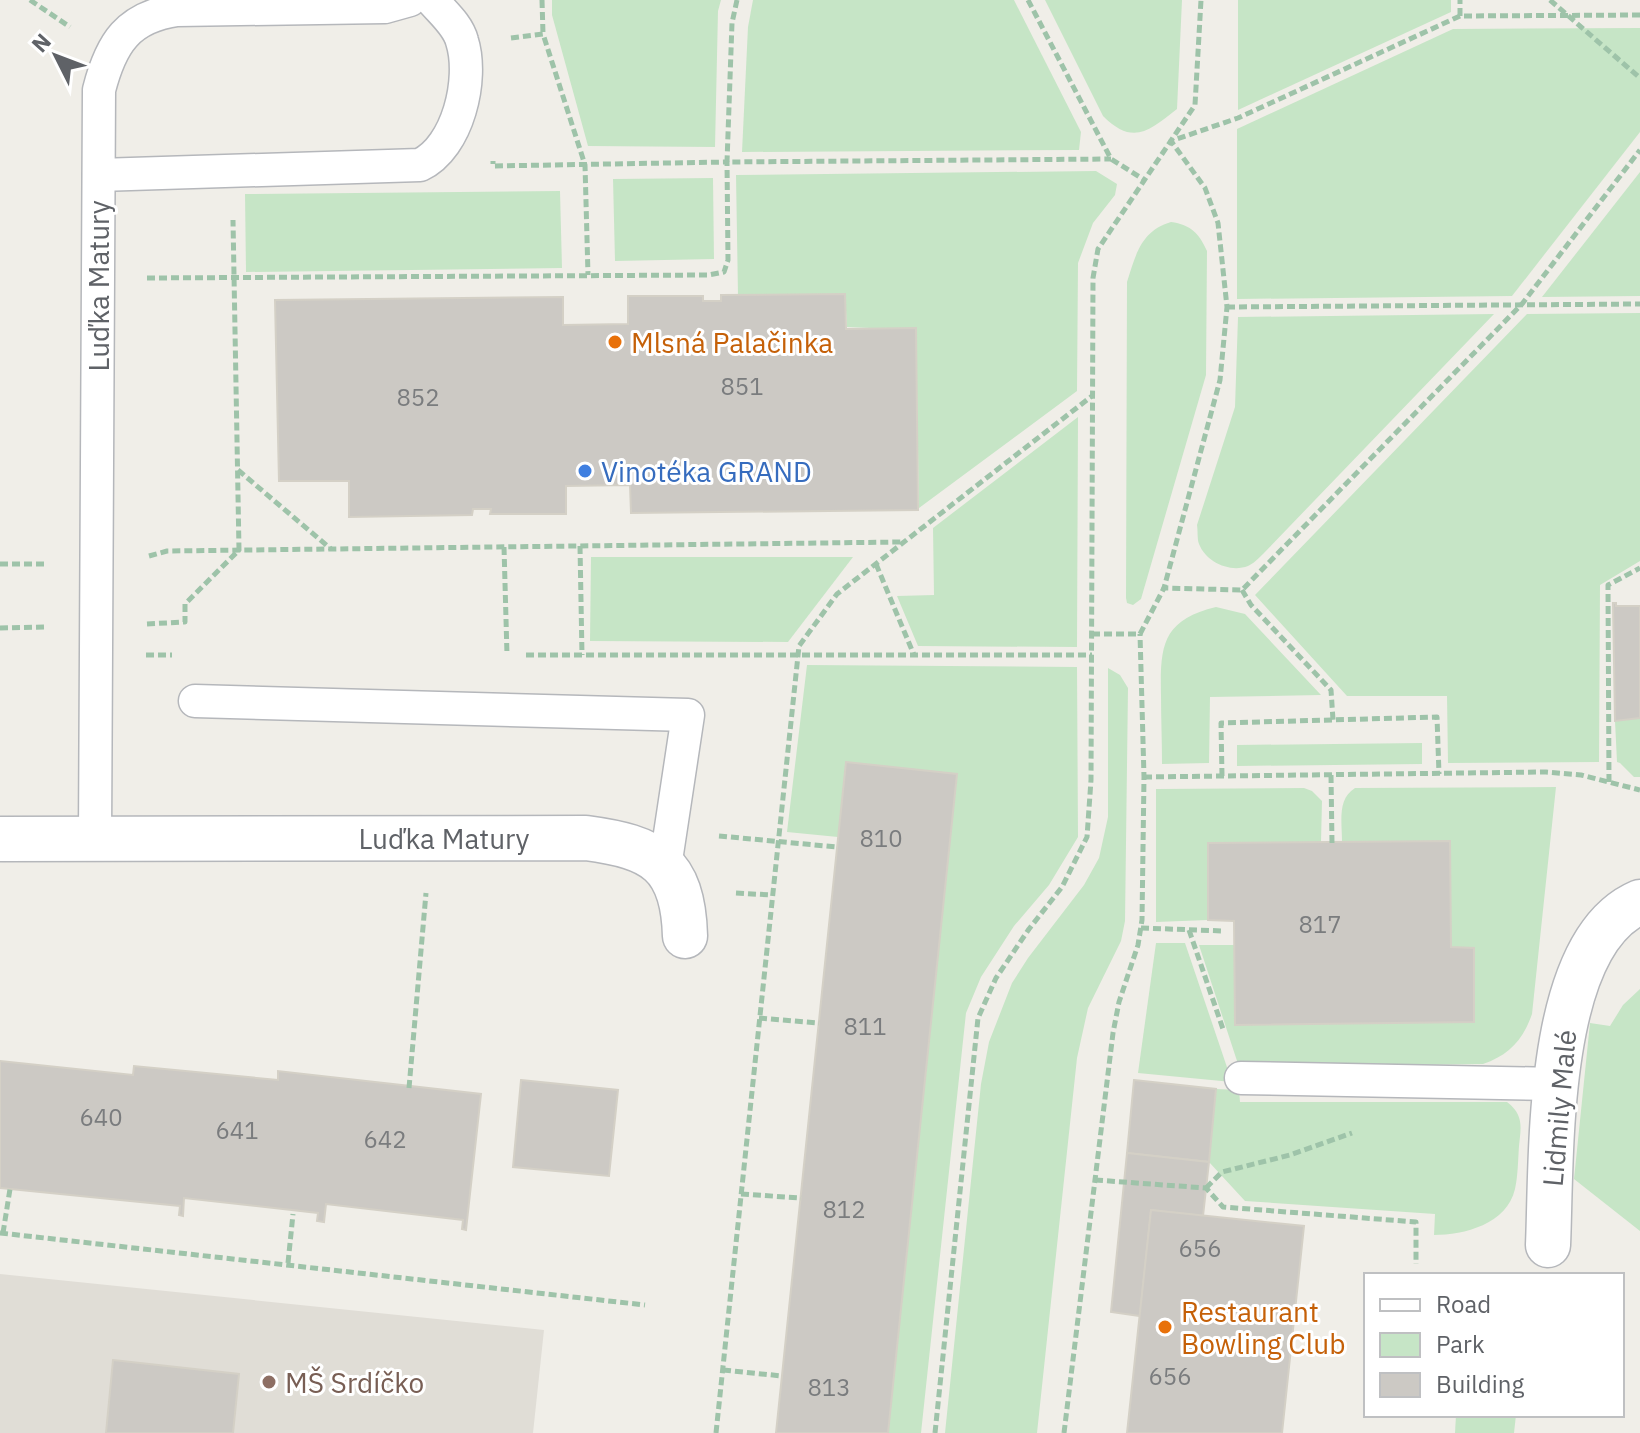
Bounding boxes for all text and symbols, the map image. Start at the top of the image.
north arrow [16,16,96,96]
text: N [25,27,57,58]
street label: Luďka Matury [80,200,117,372]
place label: Mlsná Palačinka [631,324,833,361]
marker: Mlsná Palačinka [606,333,624,351]
house number: 851 [720,370,764,402]
house number: 852 [396,381,440,413]
place label: Vinotéka GRAND [601,453,812,490]
marker: Vinotéka GRAND [576,462,594,480]
street label: Luďka Matury [358,820,530,857]
house number: 810 [859,822,903,854]
house number: 817 [1298,908,1342,940]
house number: 811 [843,1010,887,1042]
street label: Lidmily Malé [1534,1028,1584,1188]
house number: 640 [79,1101,123,1133]
house number: 641 [215,1114,259,1146]
house number: 642 [363,1123,407,1155]
house number: 812 [822,1193,866,1225]
house number: 656 [1178,1232,1222,1264]
legend [1364,1273,1624,1417]
text: Road [1436,1288,1491,1320]
place label: Restaurant Bowling Club [1181,1293,1345,1362]
marker: Restaurant Bowling Club [1156,1318,1174,1336]
text: Park [1436,1328,1485,1360]
house number: 656 [1148,1360,1192,1392]
place label: MŠ Srdíčko [285,1364,424,1401]
text: Building [1436,1368,1524,1400]
house number: 813 [807,1371,851,1403]
marker: MŠ Srdíčko [260,1373,278,1391]

